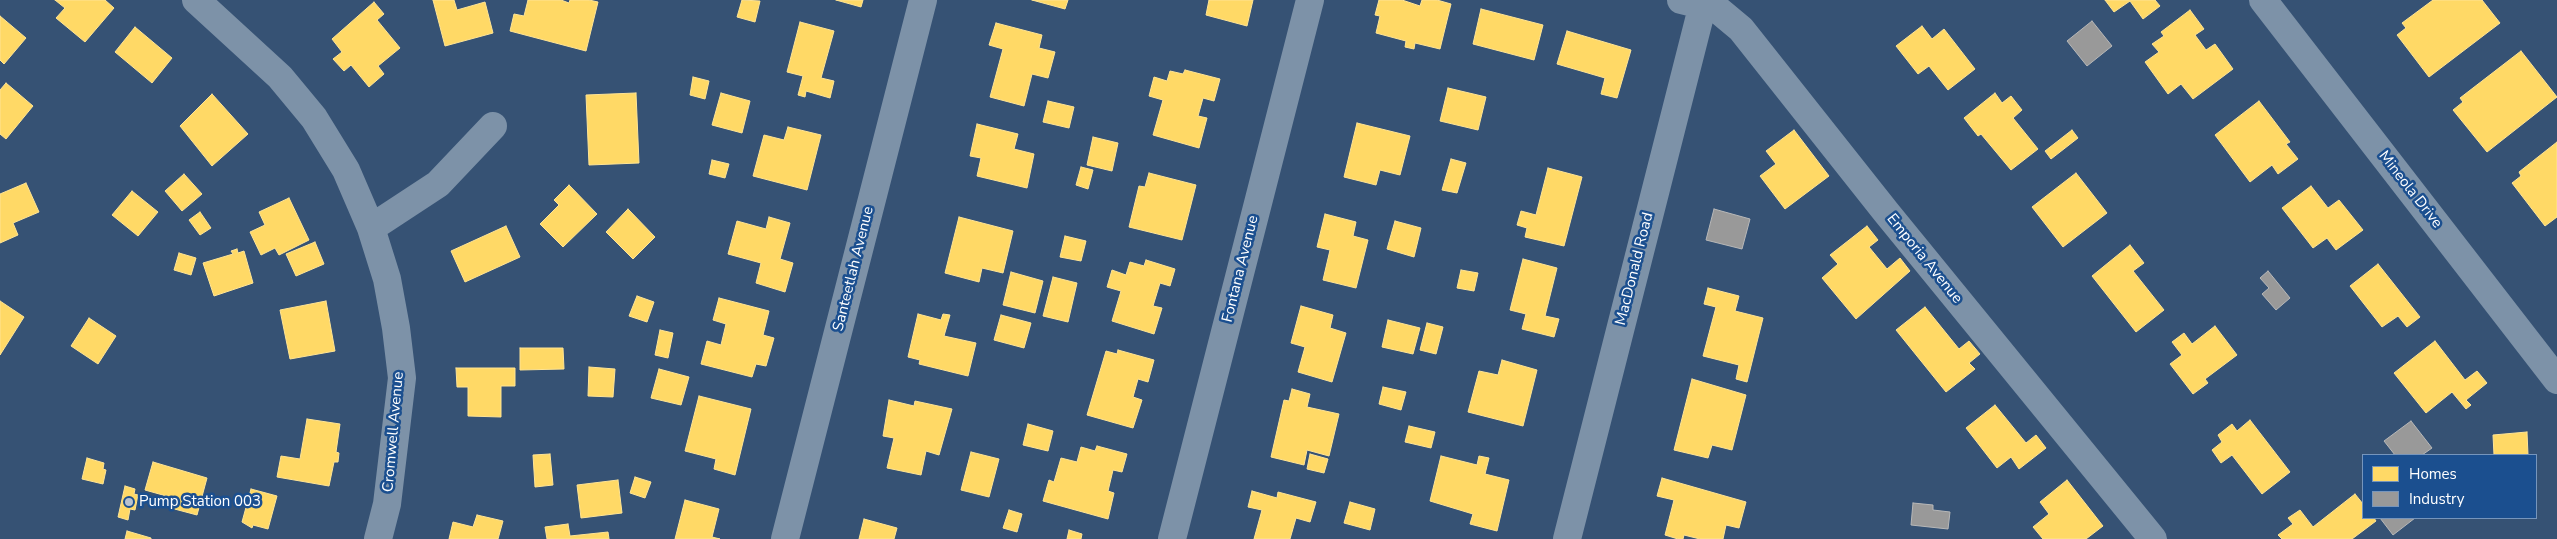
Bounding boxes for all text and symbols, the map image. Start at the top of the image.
street label: Mineola Drive [2374,148,2446,232]
street label: Santeetlah Avenue [830,205,878,333]
street label: Emporia Avenue [1882,210,1966,308]
street label: MacDonald Road [1612,211,1658,327]
street label: Fontana Avenue [1219,214,1263,324]
street label: Cromwell Avenue [380,371,408,493]
legend [2362,454,2537,519]
text: Homes [2409,464,2457,484]
text: Industry [2409,489,2464,509]
place label: Pump Station 003 [139,493,261,511]
marker: Pump Station 003 [123,496,135,508]

